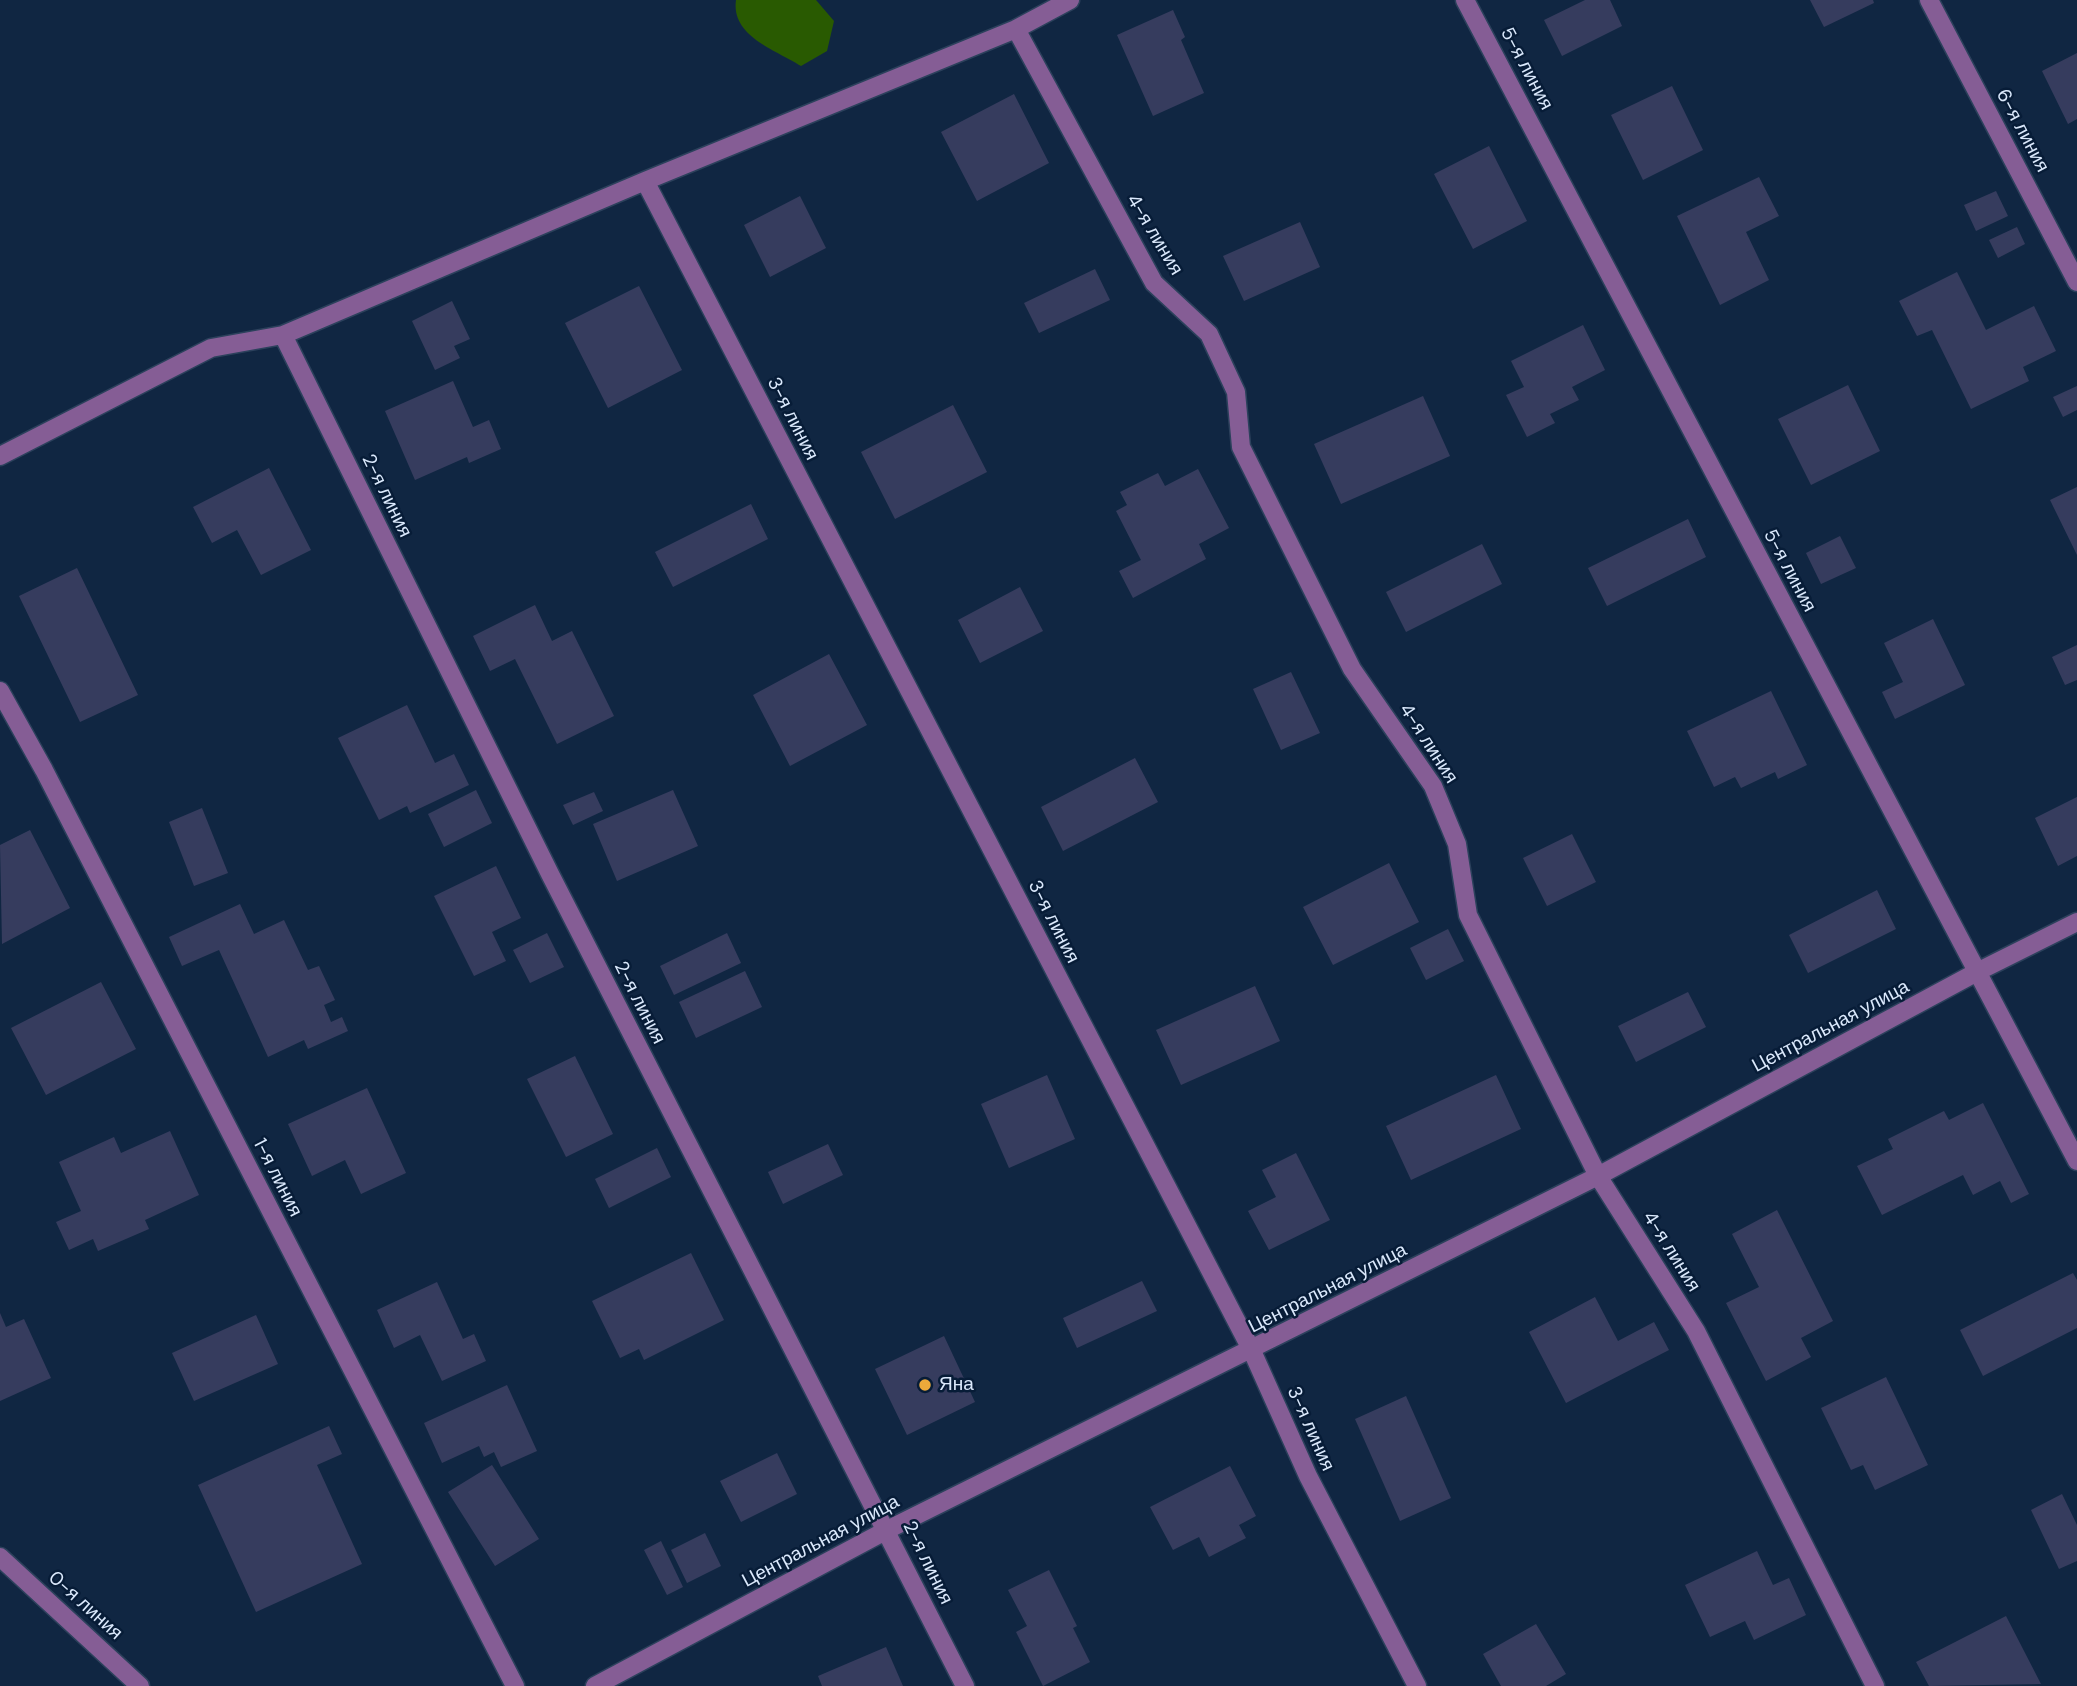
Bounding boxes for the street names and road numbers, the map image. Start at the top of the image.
street label: 5-я линия [1495,24,1557,114]
street label: 6-я линия [1991,86,2053,176]
street label: 4-я линия [1121,190,1187,280]
street label: 3-я линия [761,374,823,464]
street label: 2-я линия [356,451,416,541]
street label: 5-я линия [1758,526,1820,616]
street label: 4-я линия [1394,700,1462,788]
street label: 3-я линия [1022,877,1084,967]
street label: 2-я линия [608,958,670,1048]
street label: Центральная улица [1749,976,1913,1078]
street label: 1-я линия [248,1135,306,1221]
street label: 4-я линия [1637,1208,1705,1296]
street label: Центральная улица [1245,1239,1411,1339]
street label: 3-я линия [1281,1383,1339,1475]
street label: Центральная улица [739,1491,903,1593]
street label: 2-я линия [897,1518,957,1608]
street label: 0-я линия [43,1567,127,1645]

